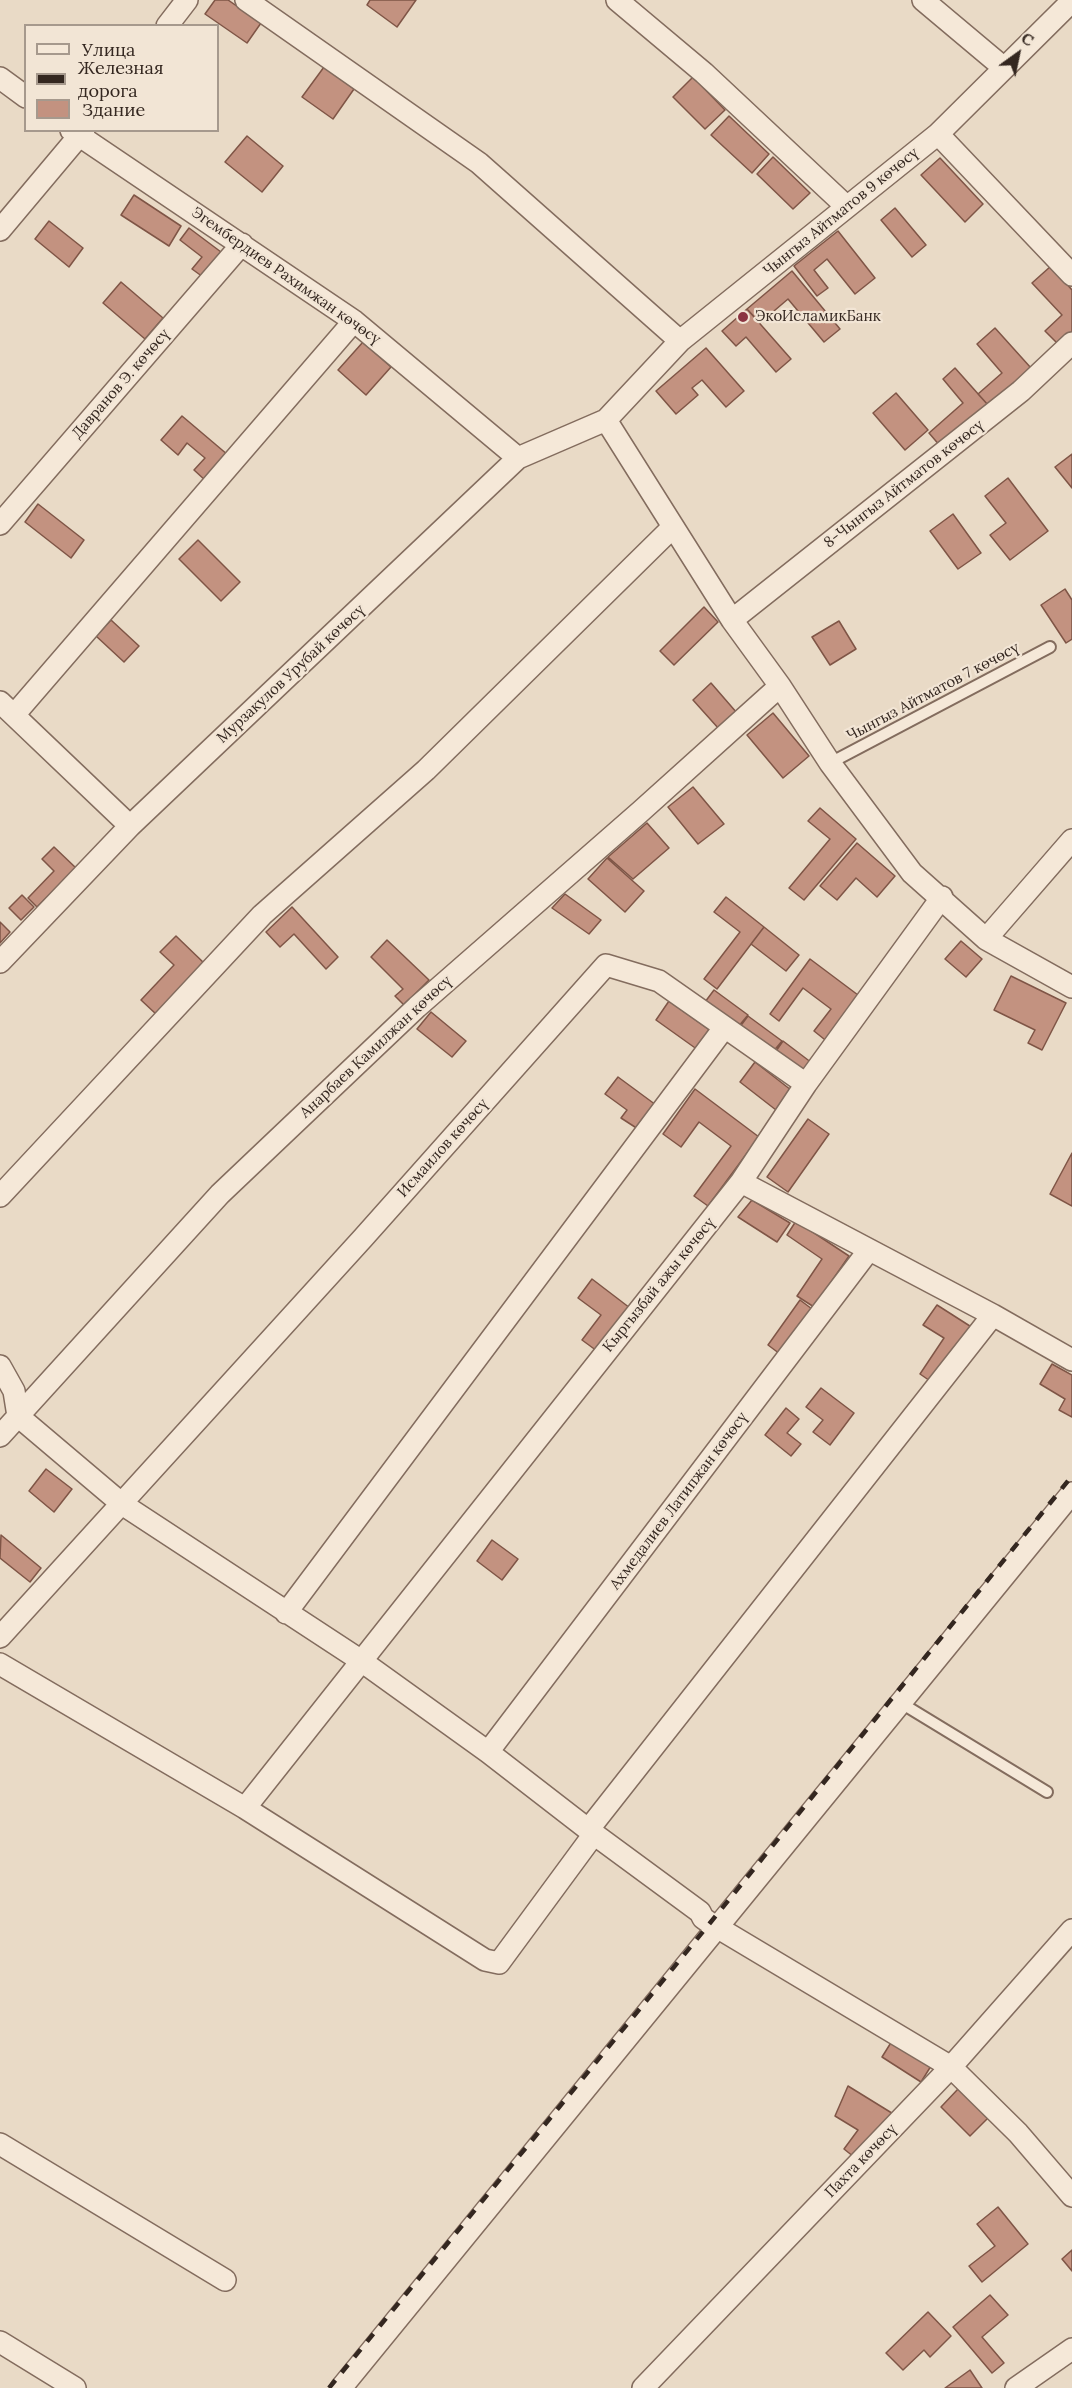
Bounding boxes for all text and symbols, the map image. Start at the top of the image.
legend [24,24,219,132]
north arrow [988,24,1048,84]
text: С [1018,28,1038,50]
text: Улица [82,38,135,61]
text: Железная дорога [78,56,164,102]
text: Здание [82,98,145,121]
street label: Чынгыз Айтматов 9 көчөсү [760,144,922,280]
street label: Эгембердиев Рахимжан көчөсү [188,204,384,348]
place label: ЭкоИсламикБанк [755,308,881,326]
marker: ЭкоИсламикБанк [736,310,750,324]
street label: Давранов Э. көчөсү [68,325,174,443]
street label: 8-Чынгыз Айтматов көчөсү [821,416,987,552]
street label: Мурзакулов Урубай көчөсү [213,601,369,747]
street label: Чынгыз Айтматов 7 көчөсү [844,639,1022,745]
street label: Анарбаев Камилжан көчөсү [297,972,455,1122]
street label: Исмаилов көчөсү [394,1095,492,1201]
street label: Кыргызбай ажы көчөсү [599,1214,719,1356]
street label: Ахмедалиев Латипжан көчөсү [606,1409,752,1593]
street label: Пахта көчөсү [821,2120,901,2202]

